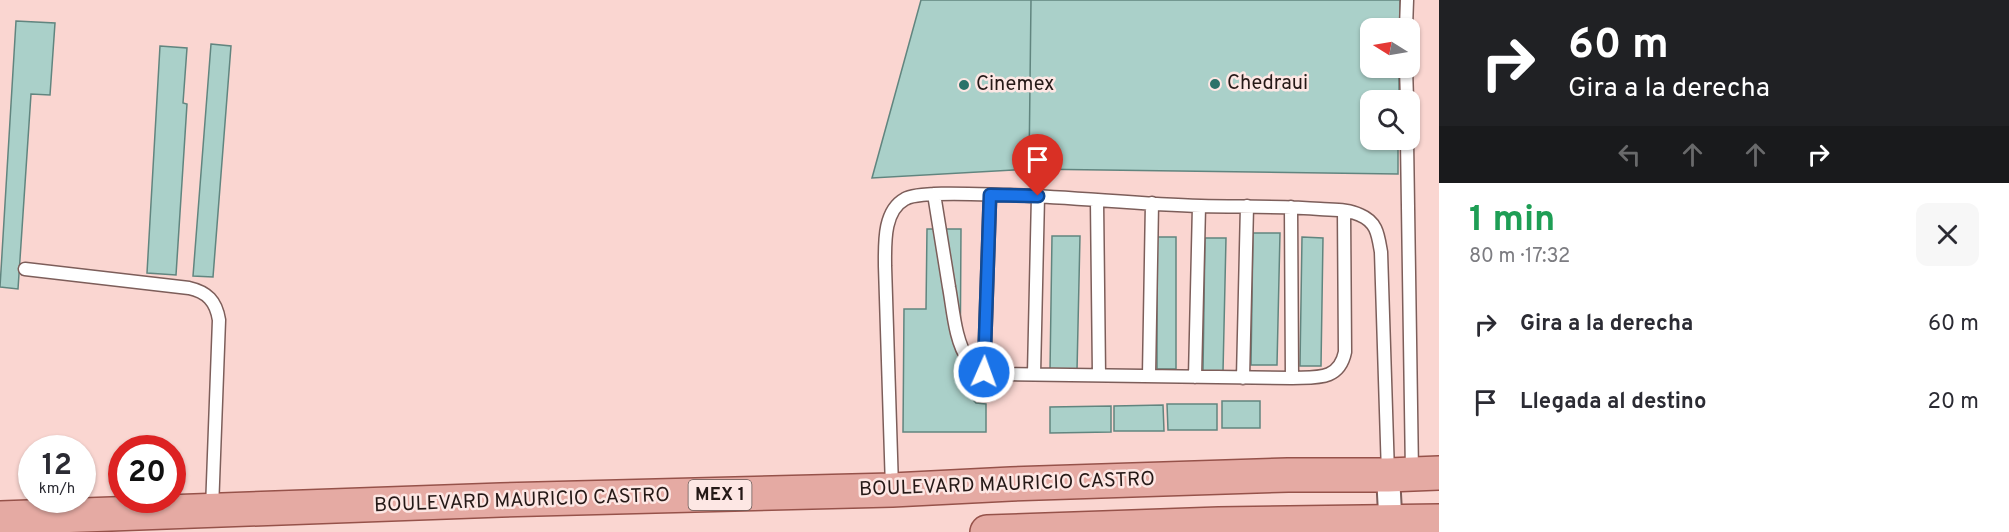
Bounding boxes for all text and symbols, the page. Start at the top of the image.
north arrow [1360,18,1420,78]
map controls [1360,18,1420,150]
text: 60 m [1568,20,1669,73]
icon: right [1469,24,1547,102]
place label: Chedraui [1227,71,1308,97]
place label: Cinemex [976,72,1054,98]
text: Gira a la derecha [1568,72,1770,106]
marker: Chedraui [1208,77,1222,91]
marker: Cinemex [957,78,971,92]
button: search [1360,90,1420,150]
pin [1012,134,1063,196]
icon: left [1613,138,1646,171]
icon: ahead [1676,138,1709,171]
icon: ahead [1739,138,1772,171]
icon: right [1802,138,1835,171]
icon: arrive [1021,143,1054,176]
text: 1 min [1469,198,1555,244]
button: close [1916,203,1979,266]
text: 80 m · 17:32 [1469,244,1570,270]
icon: right [1469,308,1502,341]
text: Gira a la derecha [1520,311,1693,338]
text: 60 m [1928,311,1979,338]
position arrow [952,340,1016,404]
icon: arrive [1469,386,1502,419]
text: Llegada al destino [1520,389,1706,416]
text: 20 m [1928,389,1979,416]
speed limit sign: 20 [108,435,186,513]
text: 12 [42,448,72,485]
street label: BOULEVARD MAURICIO CASTRO [859,467,1155,503]
text: km/h [39,480,75,499]
road number: MEX 1 [688,480,752,510]
street label: BOULEVARD MAURICIO CASTRO [374,483,670,519]

